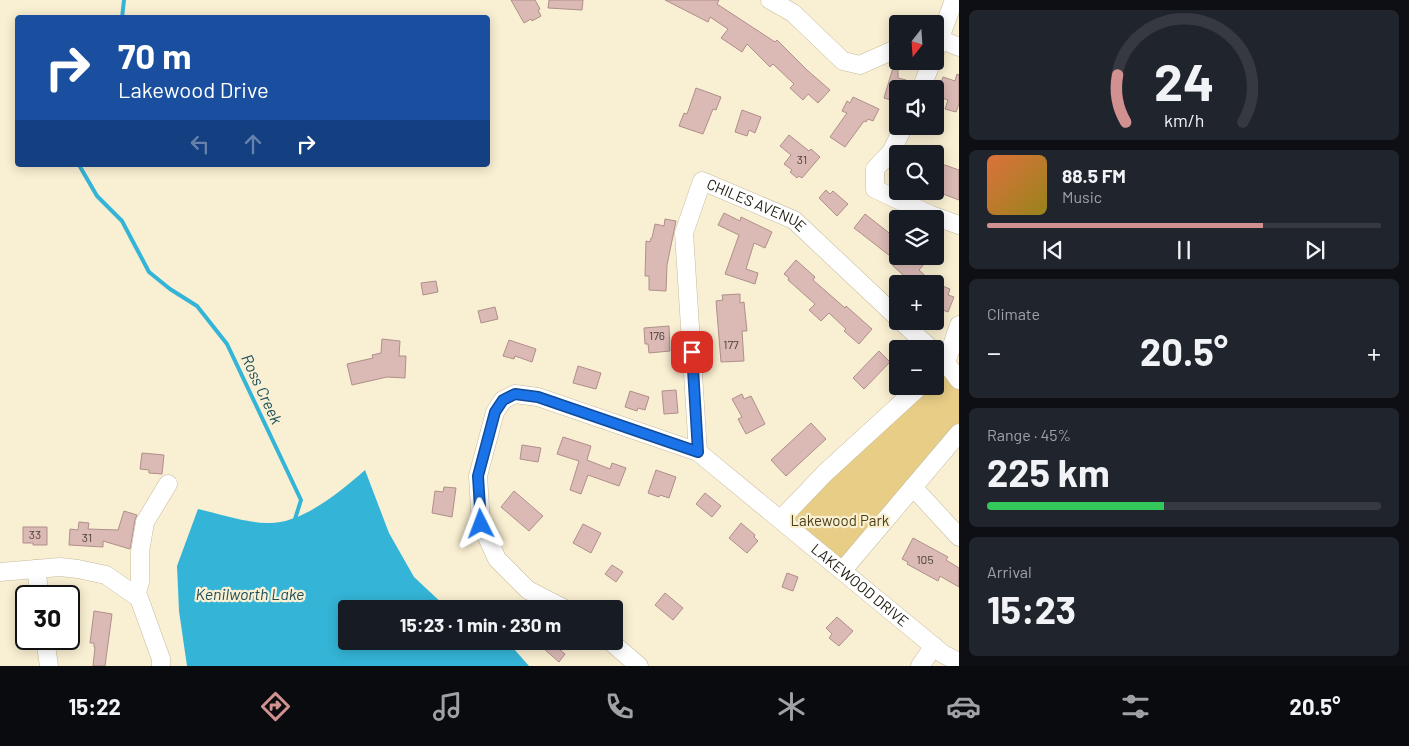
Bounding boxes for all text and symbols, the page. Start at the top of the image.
north arrow [889,15,944,70]
map controls [889,15,944,395]
text: 70 m [118,34,192,76]
icon: right [35,35,100,100]
text: 24 [1154,49,1214,111]
text: Lakewood Drive [118,76,269,102]
button: sound [889,80,944,135]
text: km/h [1164,109,1204,131]
icon: left [186,130,214,158]
icon: ahead [239,130,267,158]
icon: right [292,130,320,158]
button: search [889,145,944,200]
house number: 31 [797,152,807,166]
text: 88.5 FM [1062,164,1126,187]
street label: CHILES AVENUE [704,174,810,235]
text: Music [1062,187,1102,206]
button: layers [889,210,944,265]
icon: previous [1039,236,1067,264]
icon: pause [1170,236,1198,264]
icon: next [1301,236,1329,264]
button: + [889,275,944,330]
text: Climate [987,304,1040,323]
house number: 176 [649,328,665,342]
text: 20.5° [1140,328,1228,374]
pin [671,331,713,373]
text: − [987,335,1001,369]
text: + [1367,335,1381,369]
house number: 177 [723,337,739,351]
icon: arrive [678,338,706,366]
button: − [889,340,944,395]
water label: Ross Creek [238,351,287,427]
text: Range · 45% [987,425,1071,444]
text: 225 km [987,449,1110,495]
position arrow [454,497,506,549]
park label: Lakewood Park [791,511,890,529]
house number: 33 [29,527,41,541]
house number: 31 [82,530,92,544]
street label: LAKEWOOD DRIVE [808,539,913,630]
house number: 105 [916,552,934,566]
text: Arrival [987,562,1032,581]
water label: Kenilworth Lake [196,584,304,603]
speed limit sign: 30 [15,585,80,650]
text: 15:23 [987,586,1076,632]
text: 15:23 · 1 min · 230 m [400,613,561,636]
icon: directions [258,689,293,724]
icon: music [430,689,465,724]
icon: phone [602,689,637,724]
icon: climate [774,689,809,724]
icon: car [946,689,981,724]
icon: filters [1118,689,1153,724]
text: 15:22 [68,693,121,719]
text: 20.5° [1290,693,1341,719]

